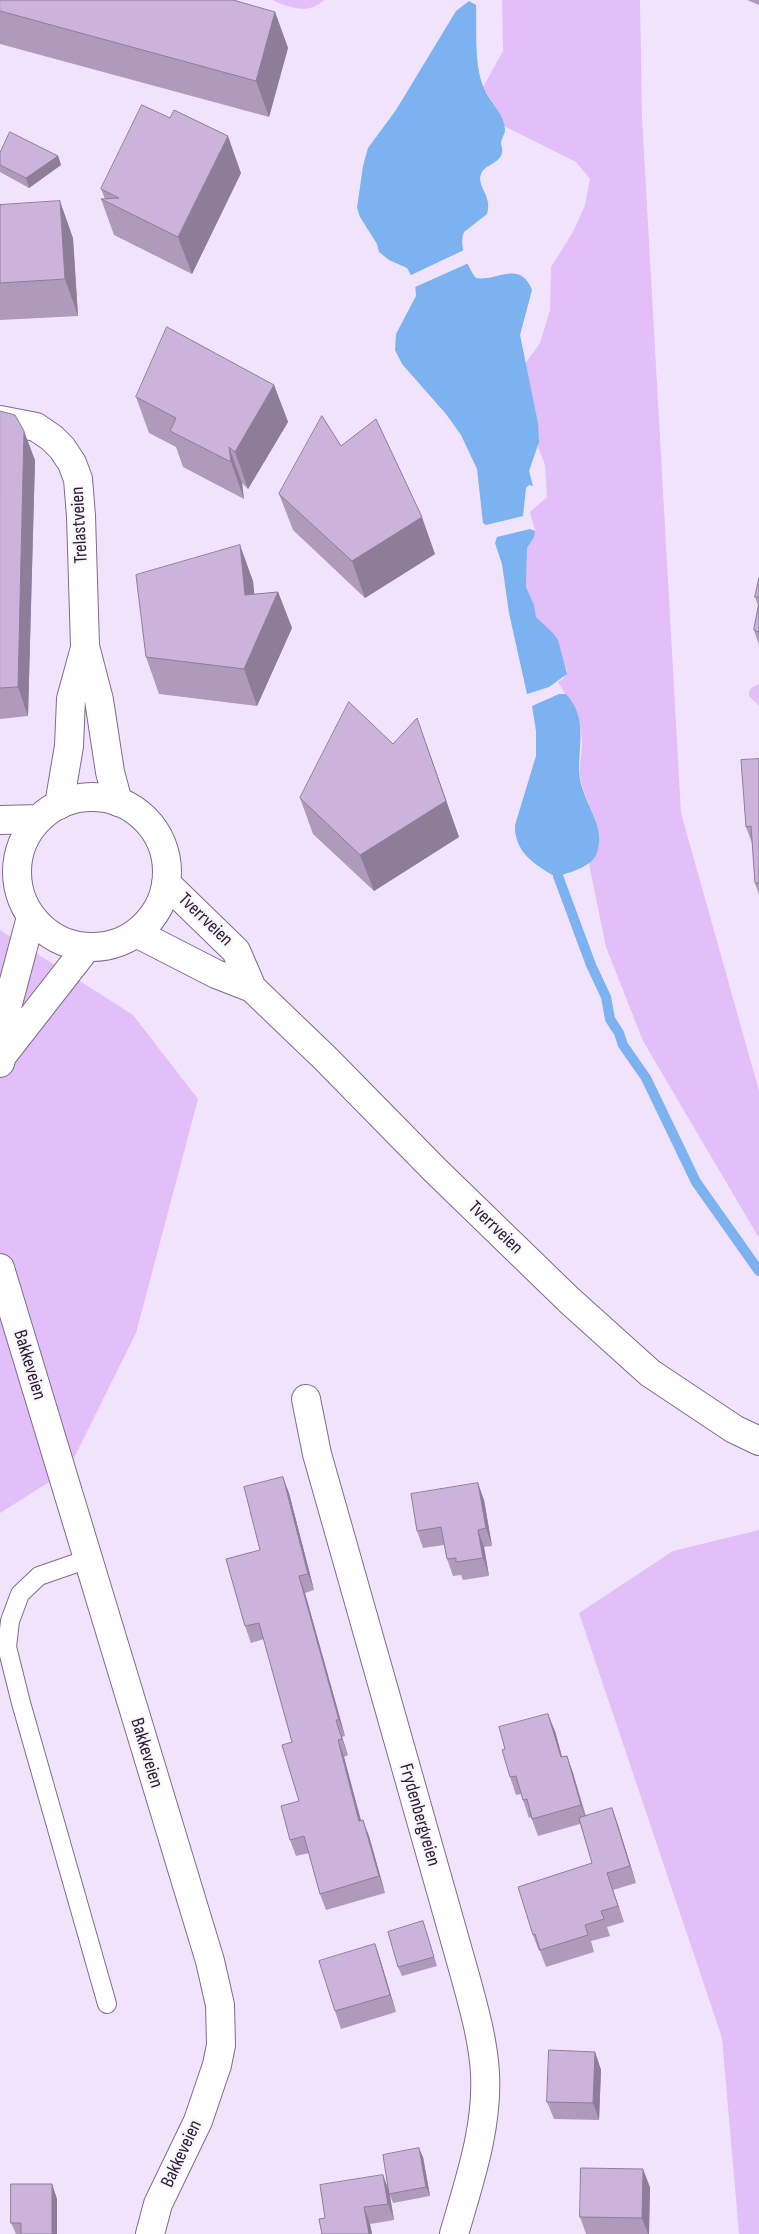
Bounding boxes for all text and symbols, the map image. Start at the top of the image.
street label: Trelastveien [67,486,93,564]
street label: Tverrveien [173,889,237,951]
street label: Tverrveien [463,1197,527,1259]
street label: Bakkeveien [8,1327,50,1403]
street label: Bakkeveien [125,1715,167,1791]
street label: Frydenbergveien [393,1761,445,1869]
street label: Bakkeveien [157,2117,207,2191]

